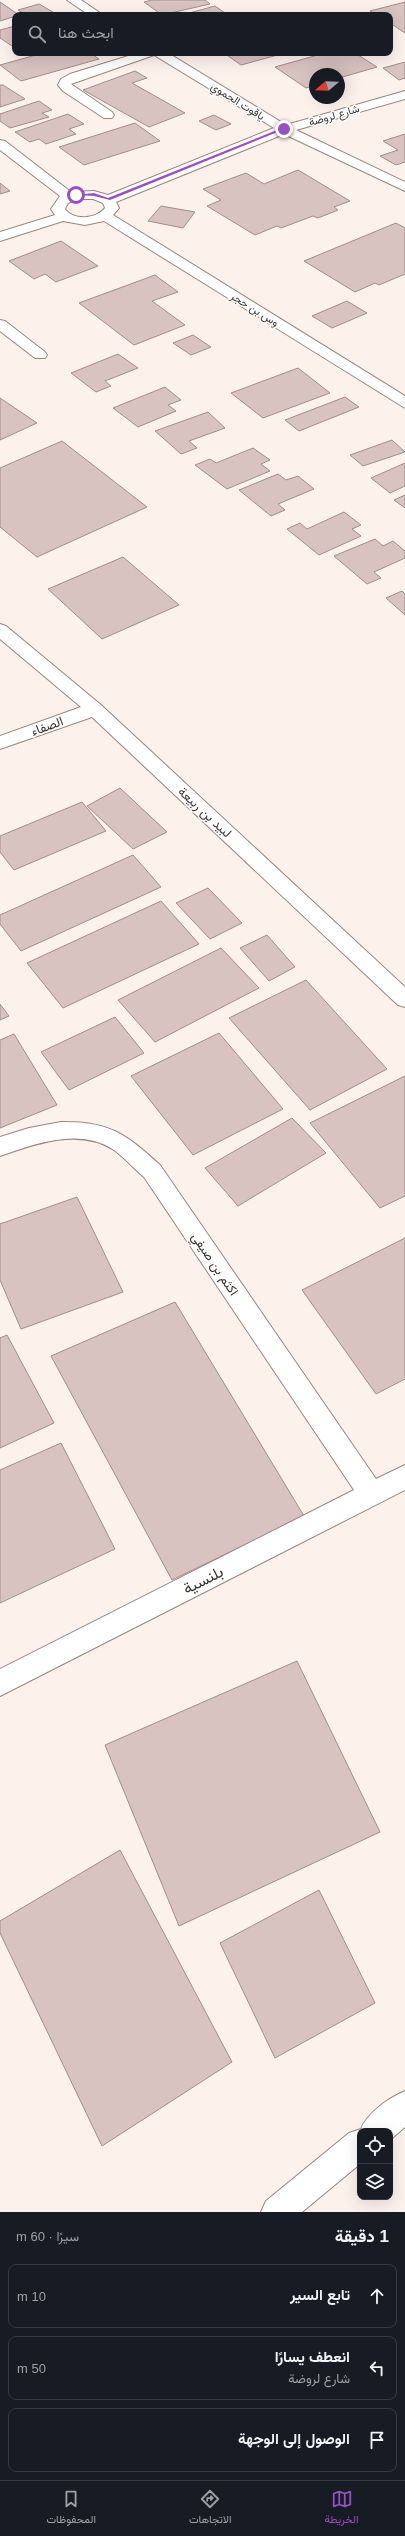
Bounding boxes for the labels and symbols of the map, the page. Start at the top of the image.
north arrow [309,68,345,104]
street label: ياقوت الحموي [207,80,267,126]
street label: شارع لروضة [307,102,362,130]
route end [275,120,293,138]
route start [67,186,85,204]
street label: وس بن حجر [227,289,281,329]
street label: الصفاء [29,713,65,739]
street label: لبيد بن ربيعة [175,784,235,841]
street label: اكثم بن صيفي [186,1230,242,1300]
street label: بلنسية [180,1563,226,1598]

